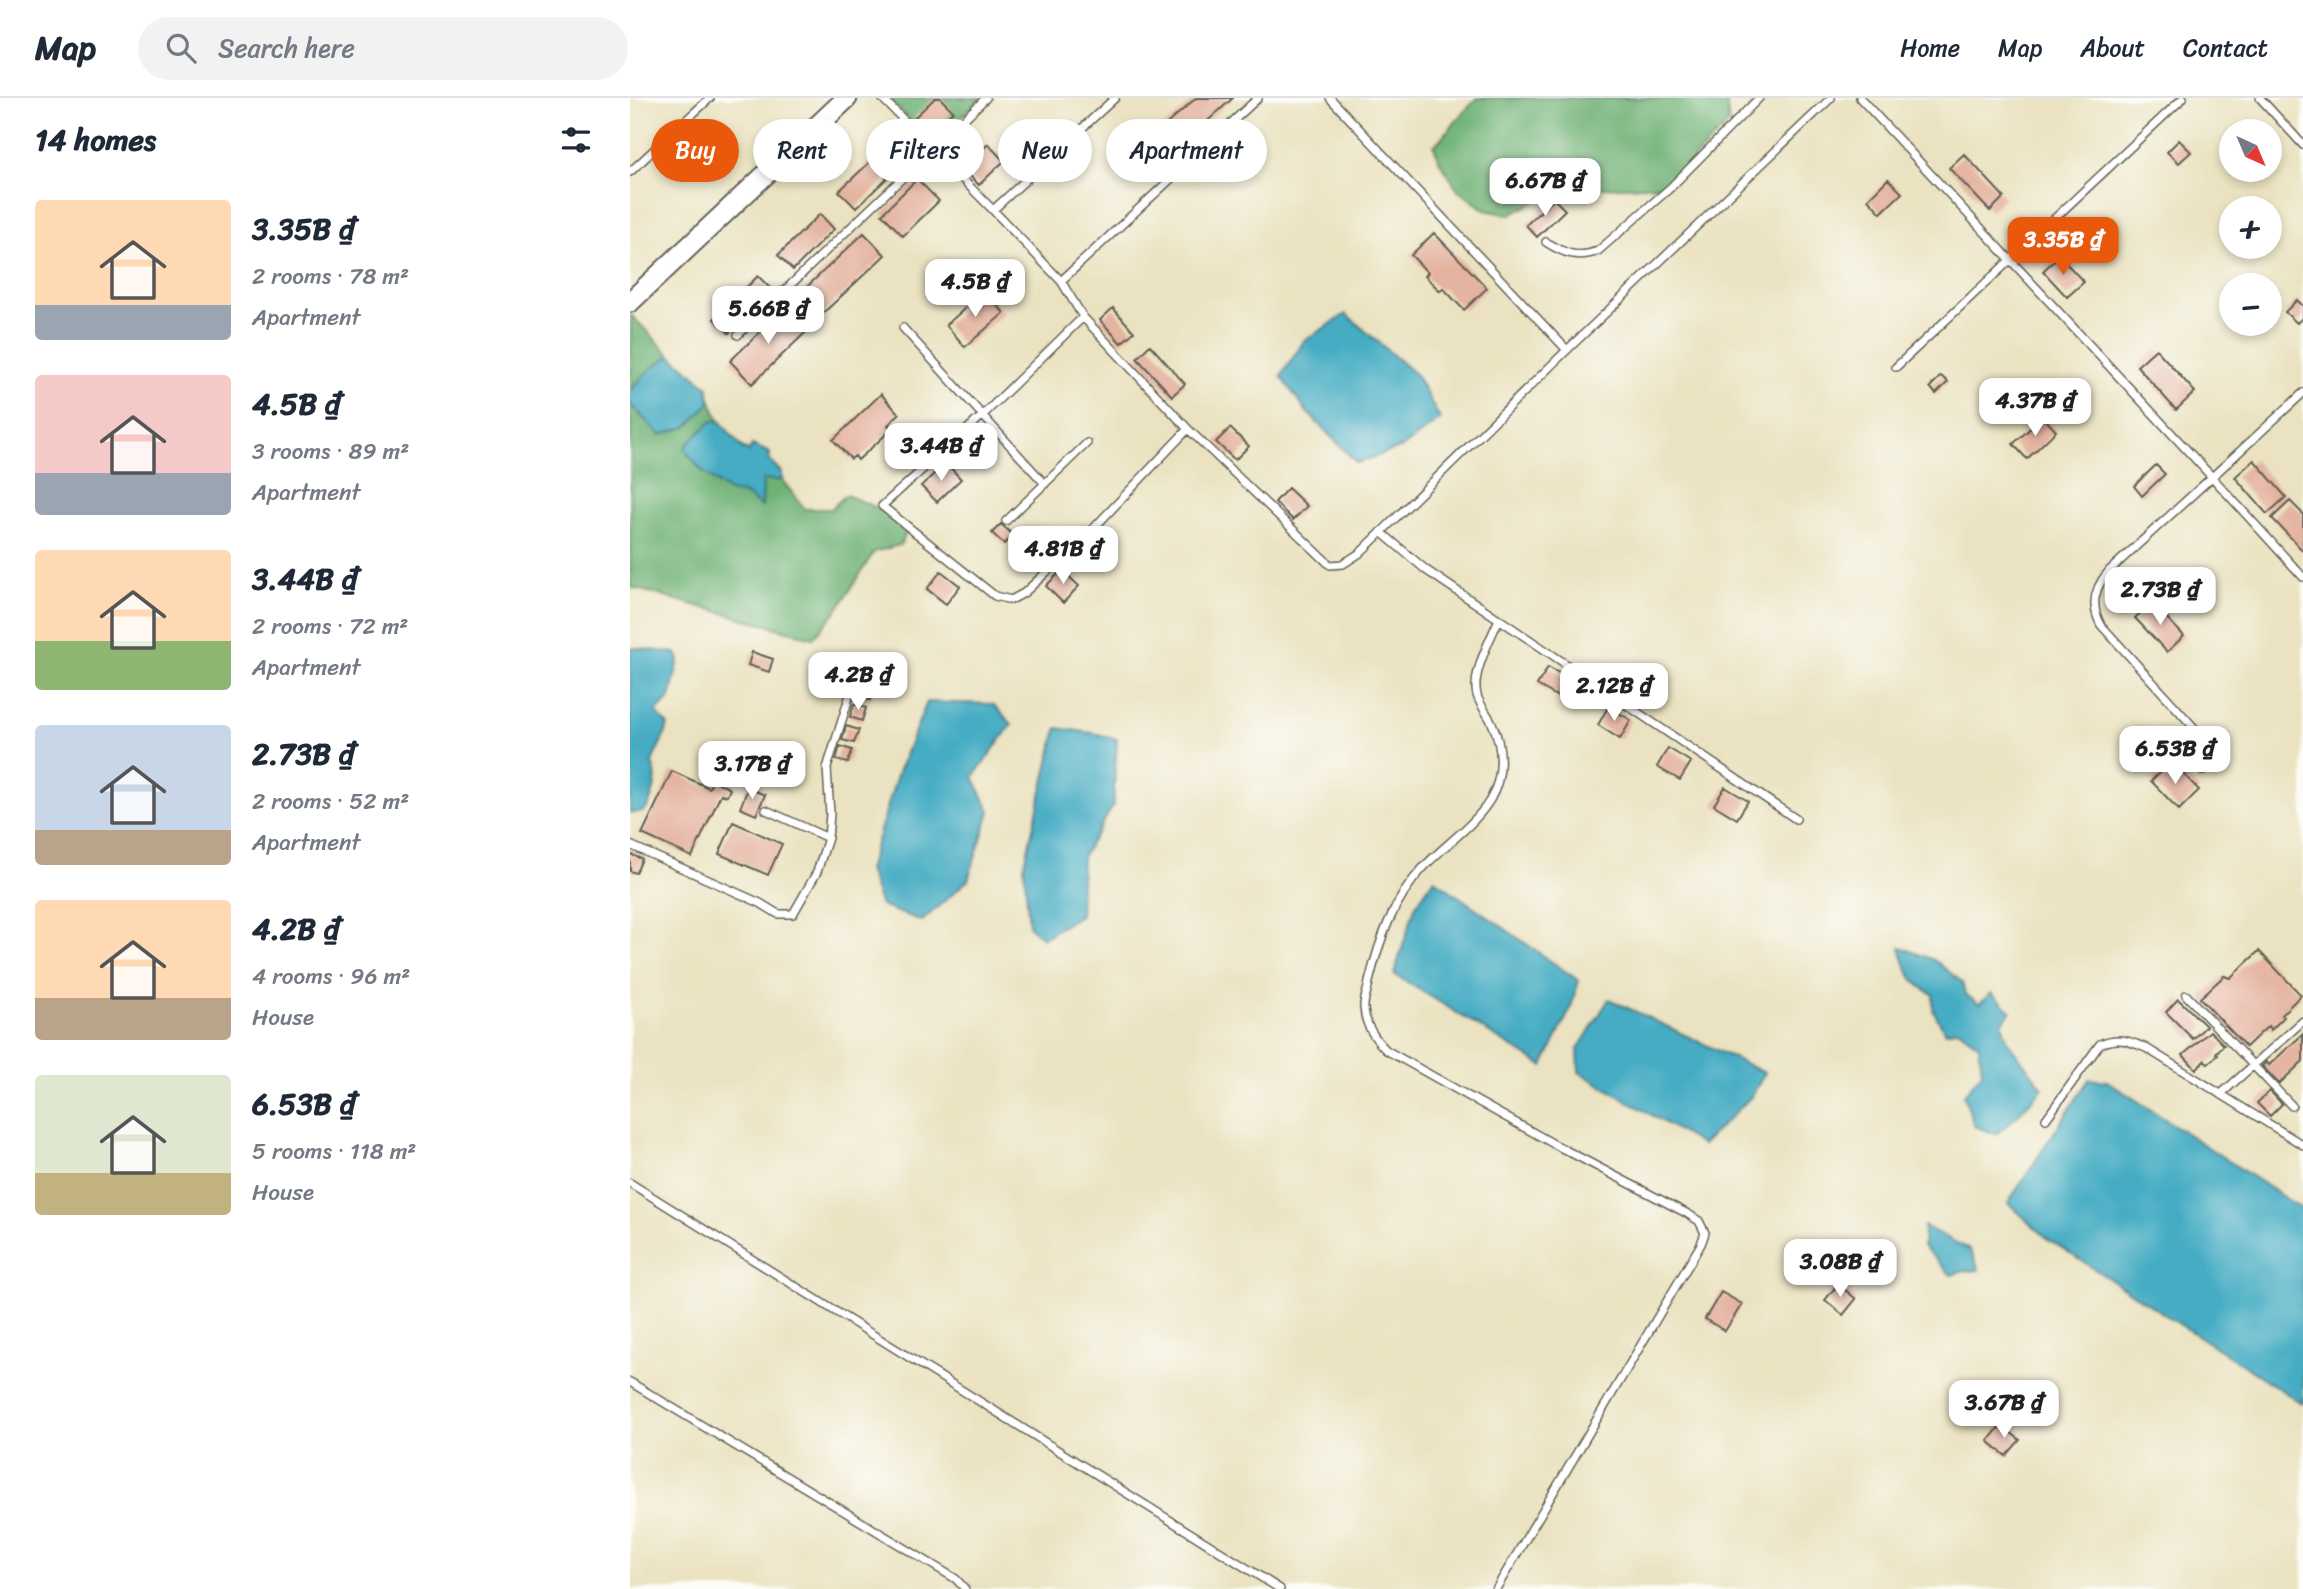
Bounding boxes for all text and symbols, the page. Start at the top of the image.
search box [138,17,628,80]
text: Map [35,19,96,77]
text: Search here [218,25,355,71]
text: Home [1900,27,1960,69]
text: Map [1998,27,2042,69]
text: About [2080,27,2145,69]
text: Contact [2183,27,2268,69]
icon: search [162,29,200,67]
text: 14 homes [35,113,156,167]
chip: Buy [651,119,739,182]
chip: Rent [753,119,852,182]
chip: Filters [866,119,984,182]
chip: New [998,119,1092,182]
chip: Apartment [1106,119,1267,182]
north arrow [2219,119,2282,182]
map controls [2219,119,2282,336]
icon: filters [557,121,595,159]
pin: 6.67B ₫ [1480,158,1610,218]
text: 6.67B ₫ [1506,160,1584,201]
button: + [2219,196,2282,259]
text: 3.35B ₫ [252,202,355,256]
pin: 3.35B ₫ [1998,218,2128,277]
text: 3.35B ₫ [2024,219,2102,260]
icon: home [91,228,175,312]
text: 2 rooms · 78 m² [252,256,409,297]
pin: 4.5B ₫ [918,260,1032,319]
text: 4.5B ₫ [941,261,1009,302]
button: − [2219,273,2282,336]
pin: 5.66B ₫ [703,286,833,346]
text: 5.66B ₫ [728,288,808,329]
text: Apartment [252,297,361,338]
text: 4.5B ₫ [252,377,341,431]
pin: 4.37B ₫ [1970,378,2100,438]
text: 4.37B ₫ [1995,380,2075,421]
icon: home [91,403,175,487]
pin: 3.44B ₫ [876,424,1006,483]
text: 3.44B ₫ [901,425,981,466]
text: 3 rooms · 89 m² [252,431,409,472]
text: Apartment [252,472,361,513]
pin: 4.81B ₫ [998,526,1128,586]
text: 4.81B ₫ [1024,528,1102,569]
text: 3.44B ₫ [252,552,358,606]
pin: 2.73B ₫ [2095,568,2225,627]
text: 2.73B ₫ [2121,569,2199,610]
icon: home [91,578,175,662]
text: 2 rooms · 72 m² [252,606,408,647]
text: Apartment [252,647,361,688]
pin: 4.2B ₫ [801,652,915,712]
text: 4.2B ₫ [824,654,892,695]
pin: 2.12B ₫ [1549,664,1679,723]
text: 2.12B ₫ [1576,665,1652,706]
pin: 6.53B ₫ [2110,726,2240,786]
text: 2.73B ₫ [252,727,355,781]
text: 6.53B ₫ [2135,728,2215,769]
pin: 3.17B ₫ [687,742,817,801]
text: 3.17B ₫ [714,743,790,784]
icon: home [91,753,175,837]
text: 2 rooms · 52 m² [252,781,409,822]
text: Apartment [252,822,361,863]
text: 4.2B ₫ [252,902,340,956]
icon: home [91,928,175,1012]
text: 4 rooms · 96 m² [252,956,410,997]
text: House [252,997,314,1038]
text: 6.53B ₫ [252,1077,355,1131]
icon: home [91,1103,175,1187]
text: 5 rooms · 118 m² [252,1131,416,1172]
text: House [252,1172,314,1213]
pin: 3.08B ₫ [1775,1240,1905,1299]
text: 3.08B ₫ [1800,1241,1880,1282]
pin: 3.67B ₫ [1939,1380,2069,1440]
text: 3.67B ₫ [1965,1382,2043,1423]

